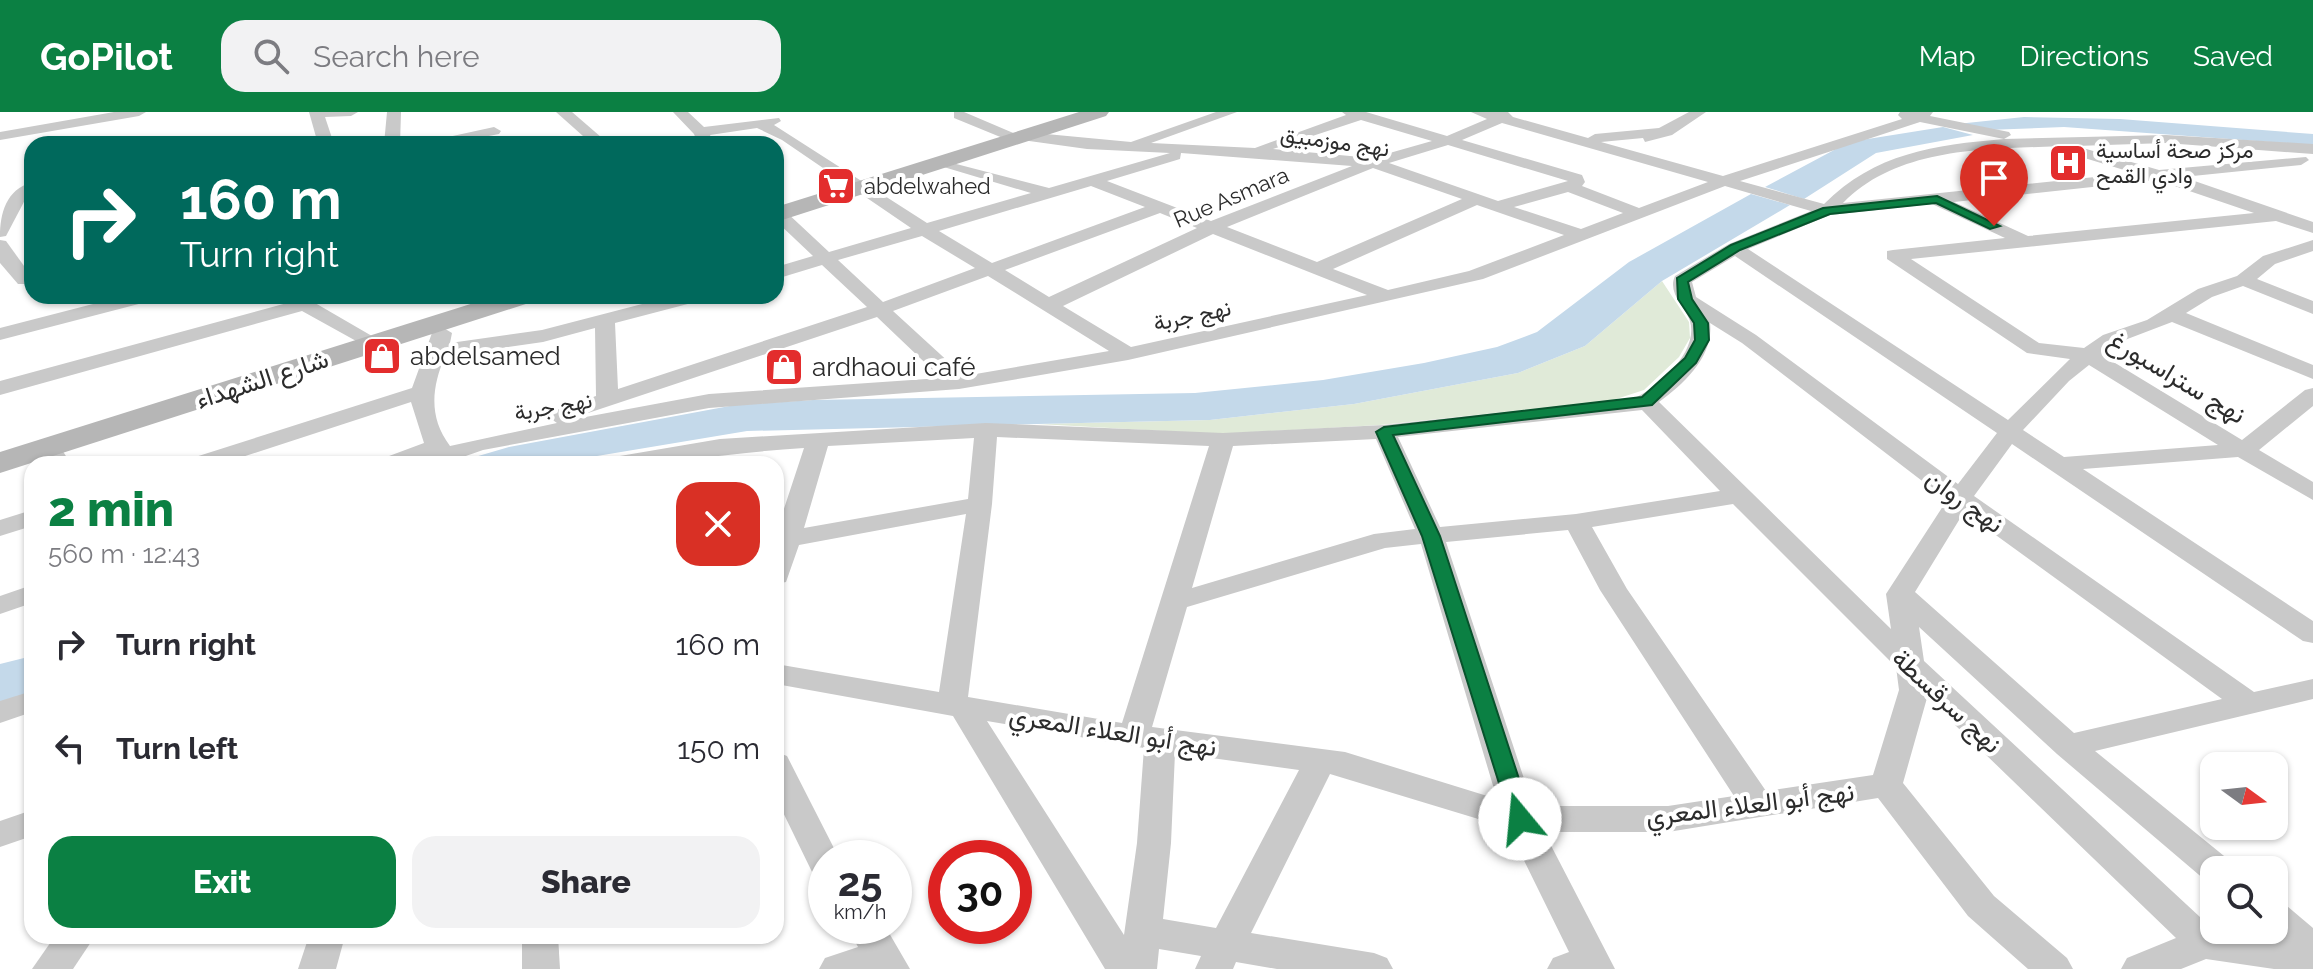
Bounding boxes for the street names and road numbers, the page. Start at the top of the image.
street label: نهج موزمبيق [1279,120,1391,163]
street label: Rue Asmara [1170,161,1292,233]
street label: نهج جربة [1151,294,1234,338]
street label: نهج ستراسبورغ [2101,324,2251,432]
street label: شارع الشهداء [192,343,333,417]
street label: نهج جربة [512,386,594,428]
street label: نهج روان [1919,463,2010,542]
street label: نهج سرقسطة [1884,643,2008,761]
street label: نهج أبو العلاء المعري [1006,700,1219,768]
street label: نهج أبو العلاء المعري [1644,776,1857,838]

